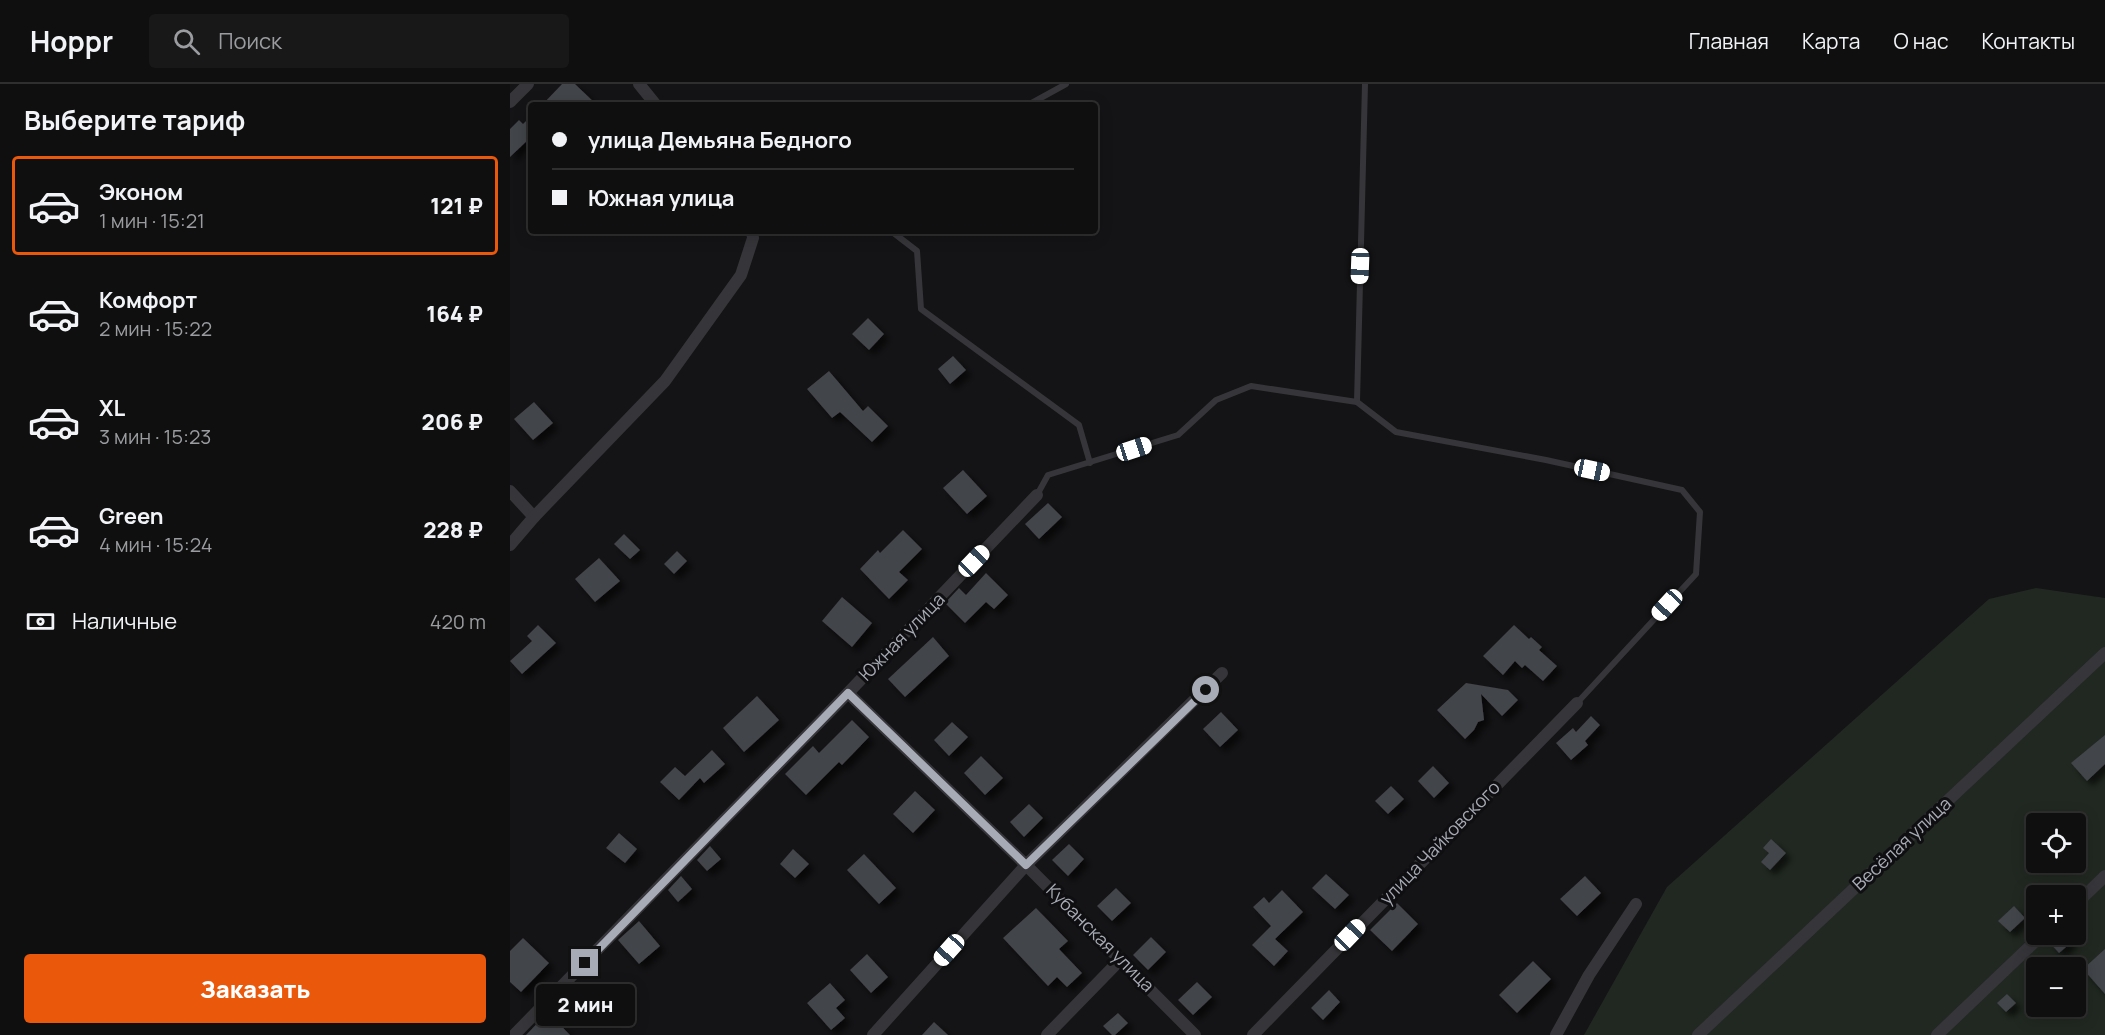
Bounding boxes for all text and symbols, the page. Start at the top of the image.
search box [149,14,569,68]
text: Hoppr [30,22,113,60]
icon: search [170,25,203,58]
text: Поиск [218,26,282,56]
text: Главная [1689,27,1769,55]
text: Карта [1802,27,1860,55]
text: О нас [1893,27,1949,55]
text: Контакты [1982,27,2075,55]
text: Выберите тариф [24,101,245,138]
text: улица Демьяна Бедного [588,125,852,155]
text: Эконом [99,177,183,207]
icon: car [27,179,81,233]
text: Южная улица [588,183,734,213]
text: 121 ₽ [430,191,483,221]
text: 1 мин · 15:21 [99,207,205,234]
car [1350,248,1370,284]
text: Комфорт [99,285,197,315]
icon: car [27,287,81,341]
text: 164 ₽ [426,299,483,329]
text: 2 мин · 15:22 [99,315,212,342]
text: XL [99,393,125,423]
icon: car [27,395,81,449]
text: 206 ₽ [422,407,483,437]
text: 3 мин · 15:23 [99,423,211,450]
car [1114,435,1154,463]
car [1573,457,1611,483]
text: Green [99,501,164,531]
icon: car [27,503,81,557]
text: 228 ₽ [423,515,483,545]
text: 4 мин · 15:24 [99,531,212,558]
car [955,542,993,580]
car [1648,586,1686,624]
street label: Южная улица [853,587,949,686]
icon: cash [24,605,57,638]
text: Наличные [72,606,177,636]
text: 420 m [430,608,486,635]
route start [1192,676,1219,703]
street label: улица Чайковского [1374,775,1505,909]
street label: Весёлая улица [1847,791,1956,895]
map controls [2026,813,2086,1017]
button: locate [2026,813,2086,873]
street label: Кубанская улица [1041,878,1160,997]
button: + [2026,885,2086,945]
car [1331,916,1369,954]
car [930,931,968,969]
route end [571,949,598,976]
button: Заказать [24,954,486,1023]
button: − [2026,957,2086,1017]
callout: 2 мин [536,984,634,1026]
text: 2 мин [558,991,613,1018]

